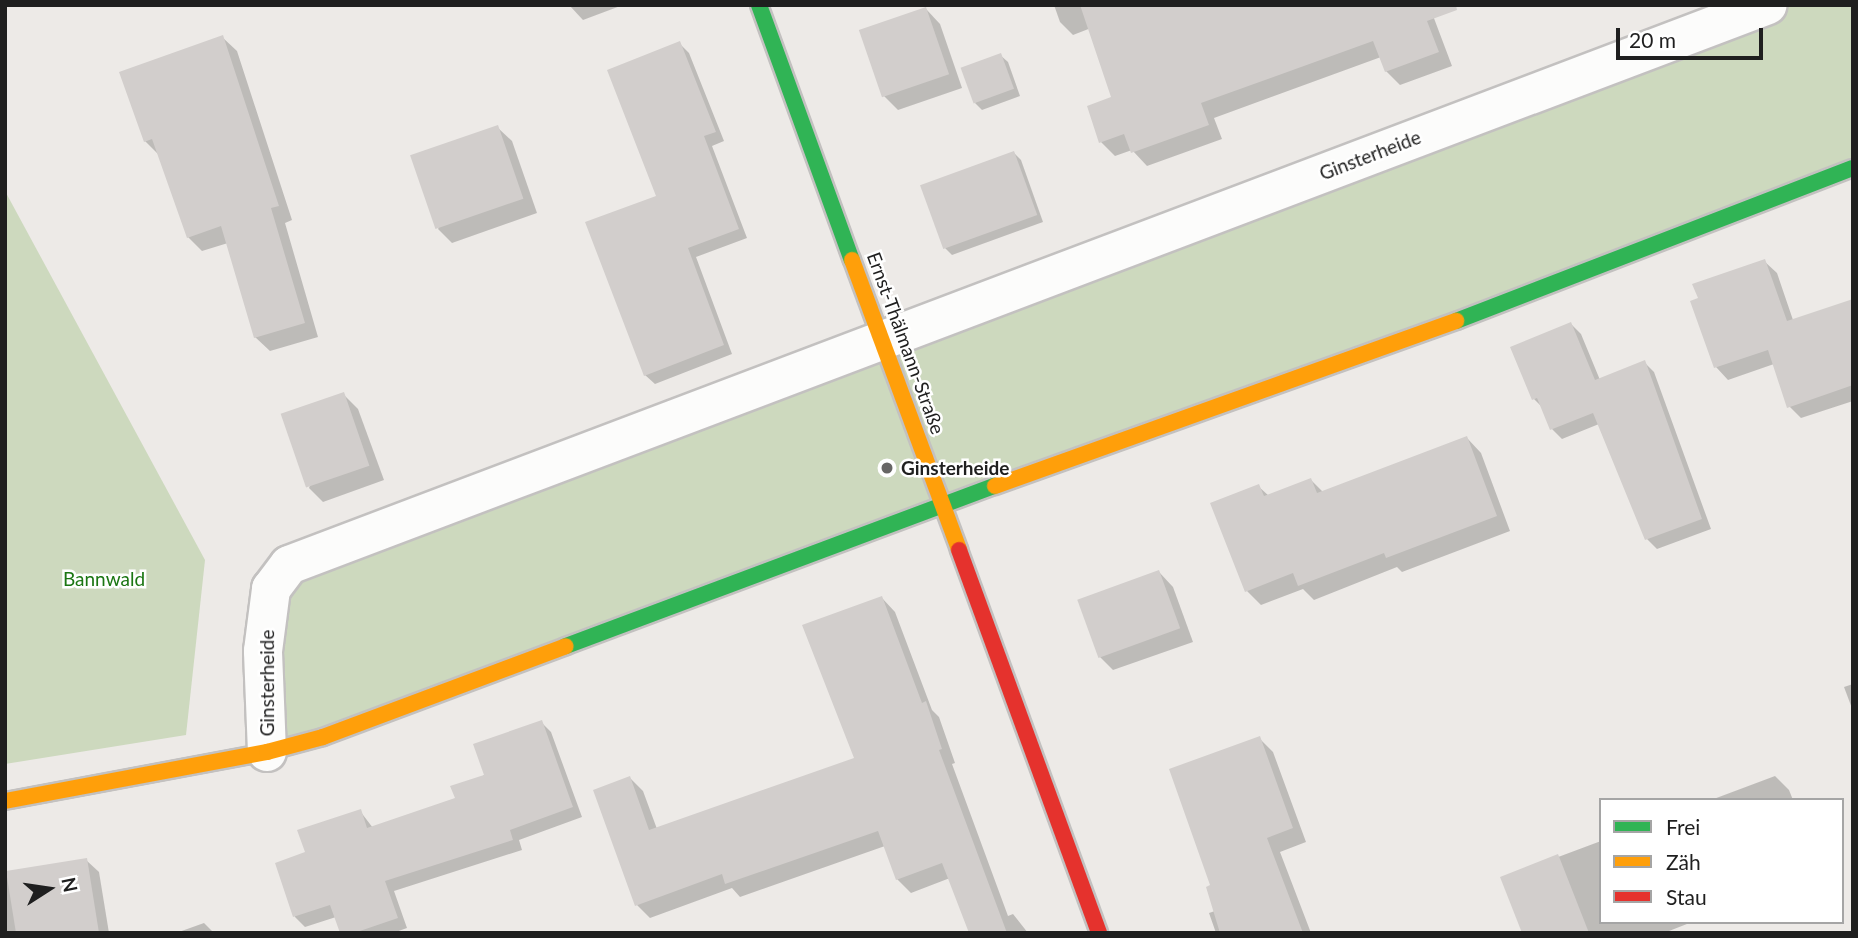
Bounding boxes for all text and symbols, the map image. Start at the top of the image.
scale bar [1620,14,1767,58]
text: 20 m [1629,27,1676,52]
street label: Ginsterheide [1316,125,1424,185]
street label: Ernst-Thälmann-Straße [862,249,950,437]
place label: Ginsterheide [901,457,1009,479]
marker: Ginsterheide [879,460,895,476]
park label: Bannwald [63,568,145,590]
street label: Ginsterheide [256,630,278,736]
legend [1599,798,1844,924]
text: Frei [1666,814,1700,839]
text: Zäh [1666,849,1701,874]
north arrow [14,854,84,924]
text: N [57,875,83,894]
text: Stau [1666,884,1707,909]

